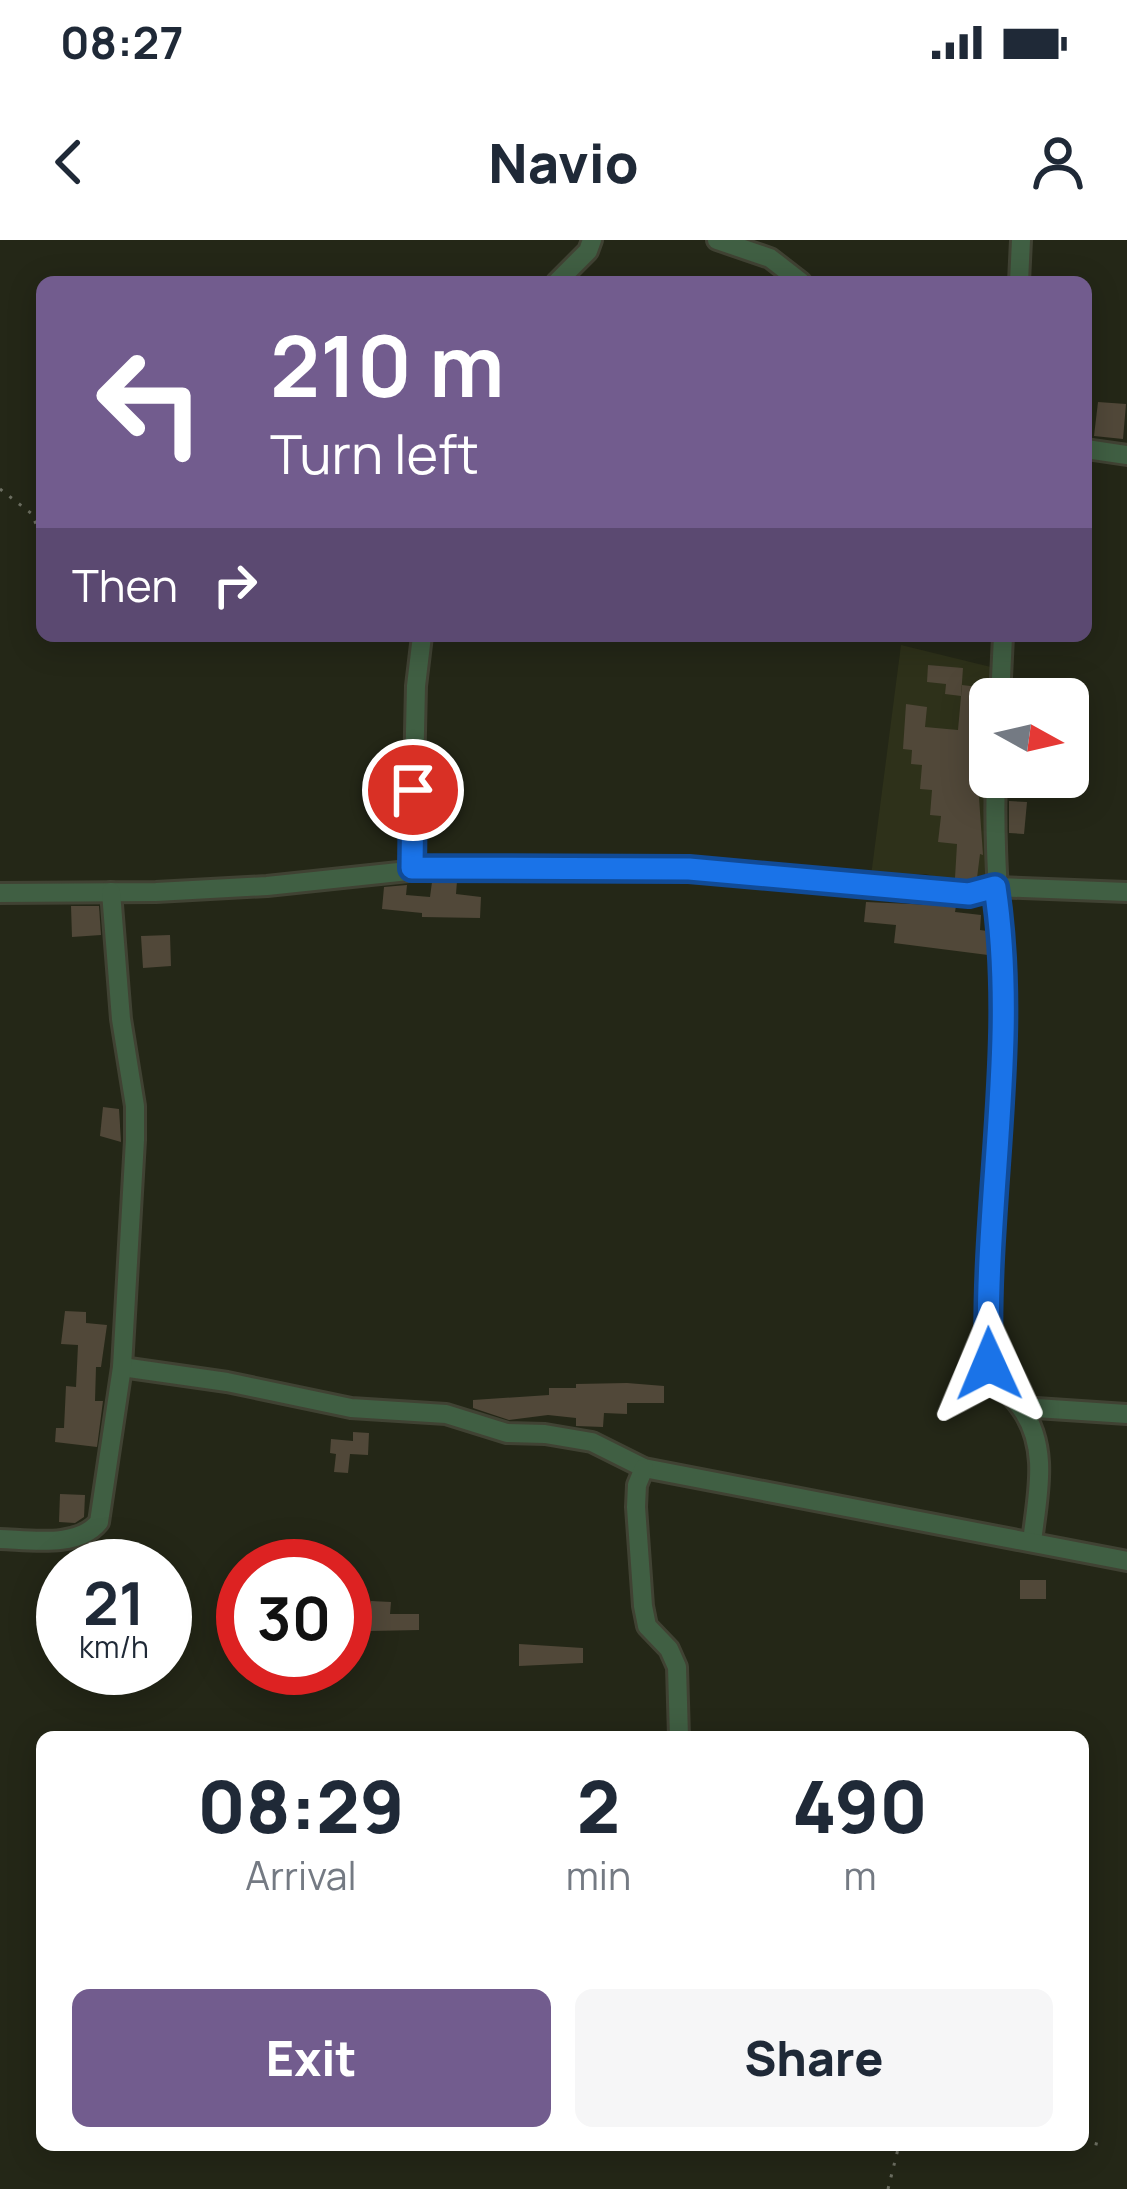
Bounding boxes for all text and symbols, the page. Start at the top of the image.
text: 08:27 [60,11,183,73]
text: Navio [488,125,639,199]
icon: back [36,129,102,195]
icon: person [1025,129,1091,195]
text: 210 m [270,307,504,422]
icon: left [72,324,228,480]
text: Turn left [270,416,479,490]
icon: right [202,552,268,618]
text: Then [72,554,178,616]
north arrow [969,678,1089,798]
map controls [969,678,1089,798]
pin [362,739,464,841]
icon: arrive [380,757,446,823]
position arrow [926,1301,1052,1427]
speed limit sign: 30 [216,1539,372,1695]
text: 21 [83,1561,145,1643]
text: km/h [79,1626,149,1667]
text: 08:29 [197,1756,405,1855]
text: 2 [577,1756,620,1855]
text: 490 [792,1756,928,1855]
text: Arrival [245,1848,357,1902]
text: min [566,1848,631,1902]
text: m [844,1848,877,1902]
button: Exit [72,1989,551,2127]
button: Share [575,1989,1053,2127]

